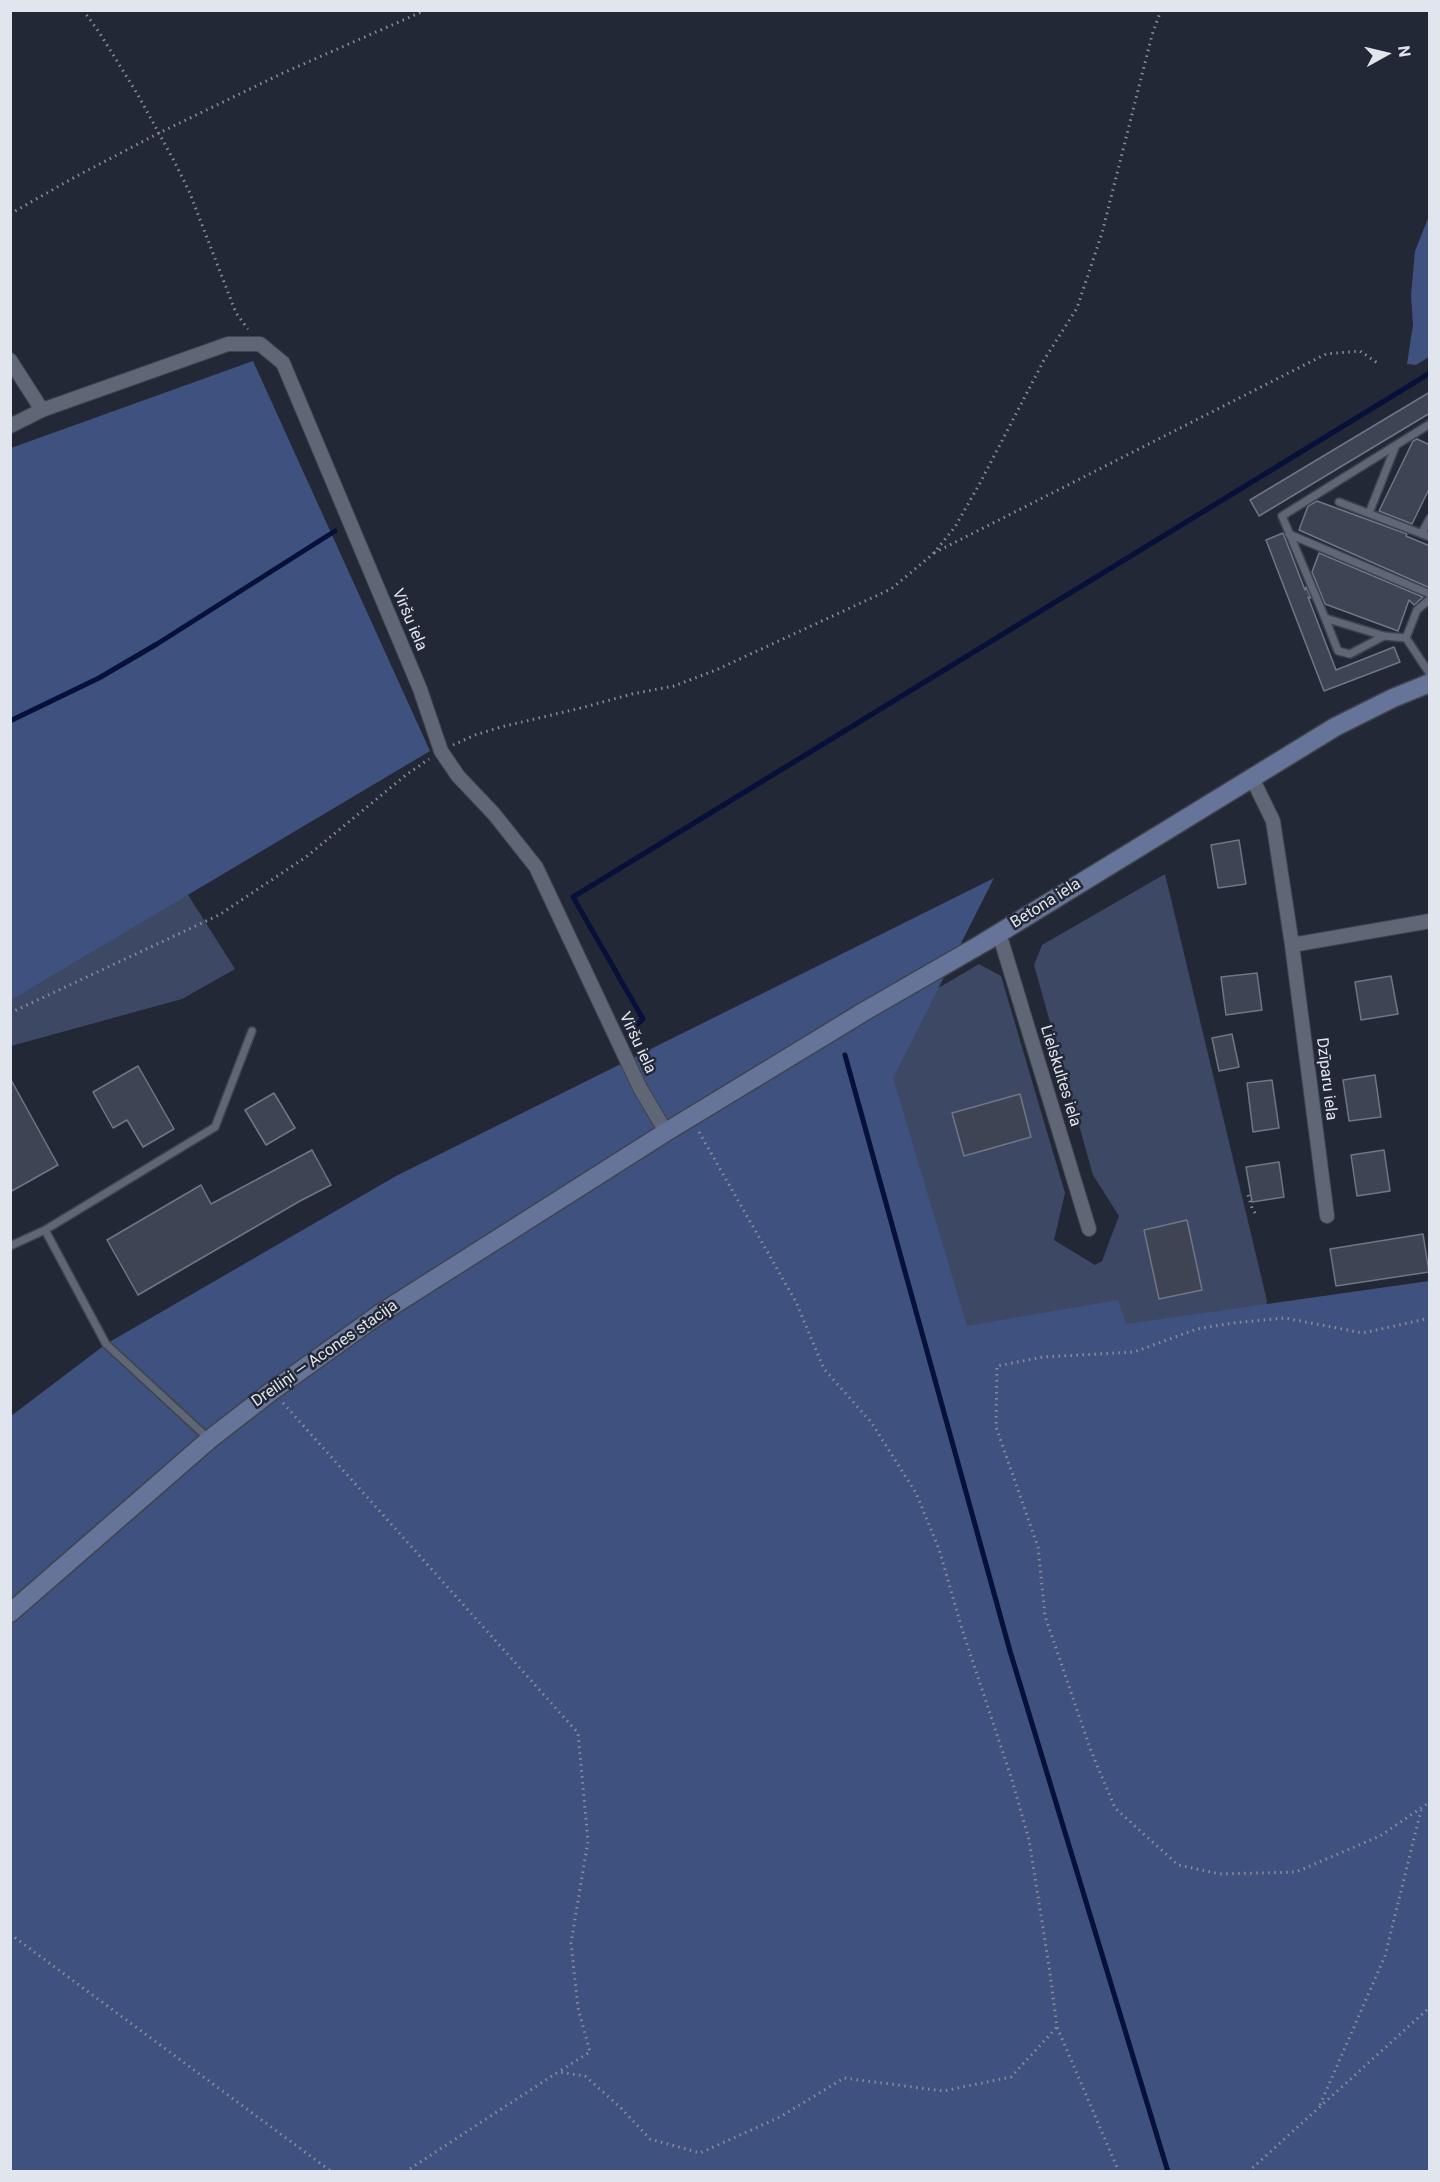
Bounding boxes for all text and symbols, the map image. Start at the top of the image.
north arrow [1356,24,1416,84]
text: N [1394,45,1415,58]
street label: Viršu iela [387,586,431,654]
street label: Betona iela [1007,875,1085,933]
street label: Viršu iela [614,1009,660,1077]
street label: Lielskultes iela [1035,1023,1085,1129]
street label: Dzīparu iela [1311,1037,1341,1121]
street label: Dreiliņi — Acones stacija [248,1296,402,1412]

